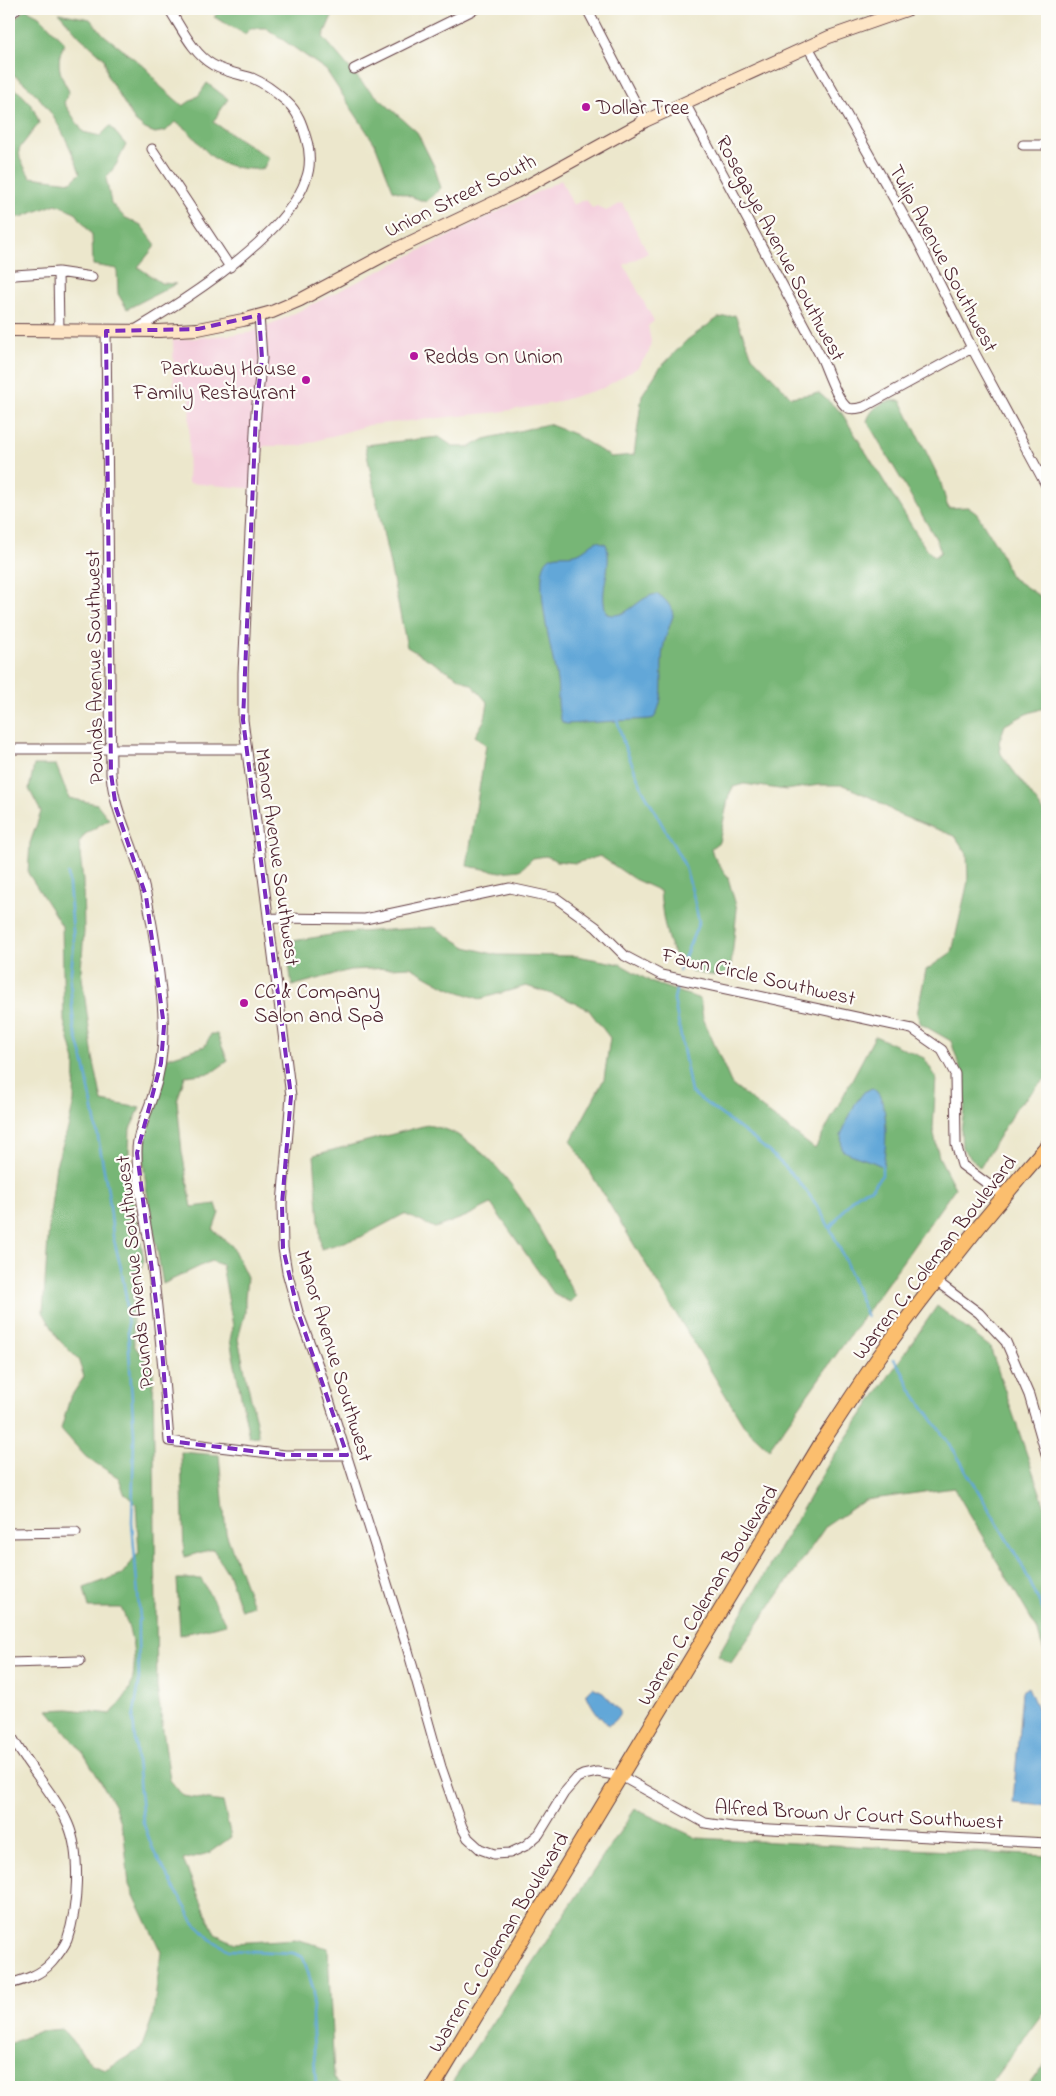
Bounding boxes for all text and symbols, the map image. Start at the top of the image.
place label: Dollar Tree [595,94,690,124]
marker: Dollar Tree [580,101,592,113]
street label: Rosegaye Avenue Southwest [705,131,852,368]
street label: Union Street South [380,147,542,247]
street label: Tulip Avenue Southwest [880,160,1005,358]
place label: Redds On Union [424,343,563,373]
marker: Redds On Union [408,350,420,362]
place label: Parkway House Family Restaurant [132,355,297,411]
marker: Parkway House Family Restaurant [300,374,312,386]
street label: Pounds Avenue Southwest [79,550,113,784]
street label: Manor Avenue Southwest [246,747,306,968]
street label: Fawn Circle Southwest [658,941,858,1015]
place label: CC & Company Salon and Spa [254,978,384,1032]
marker: CC & Company Salon and Spa [238,997,250,1009]
street label: Warren C. Coleman Boulevard [846,1149,1025,1367]
street label: Pounds Avenue Southwest [109,1154,163,1390]
street label: Manor Avenue Southwest [287,1247,380,1466]
street label: Warren C. Coleman Boulevard [631,1480,787,1712]
street label: Alfred Brown Jr Court Southwest [714,1793,1004,1839]
street label: Warren C. Coleman Boulevard [422,1827,578,2059]

